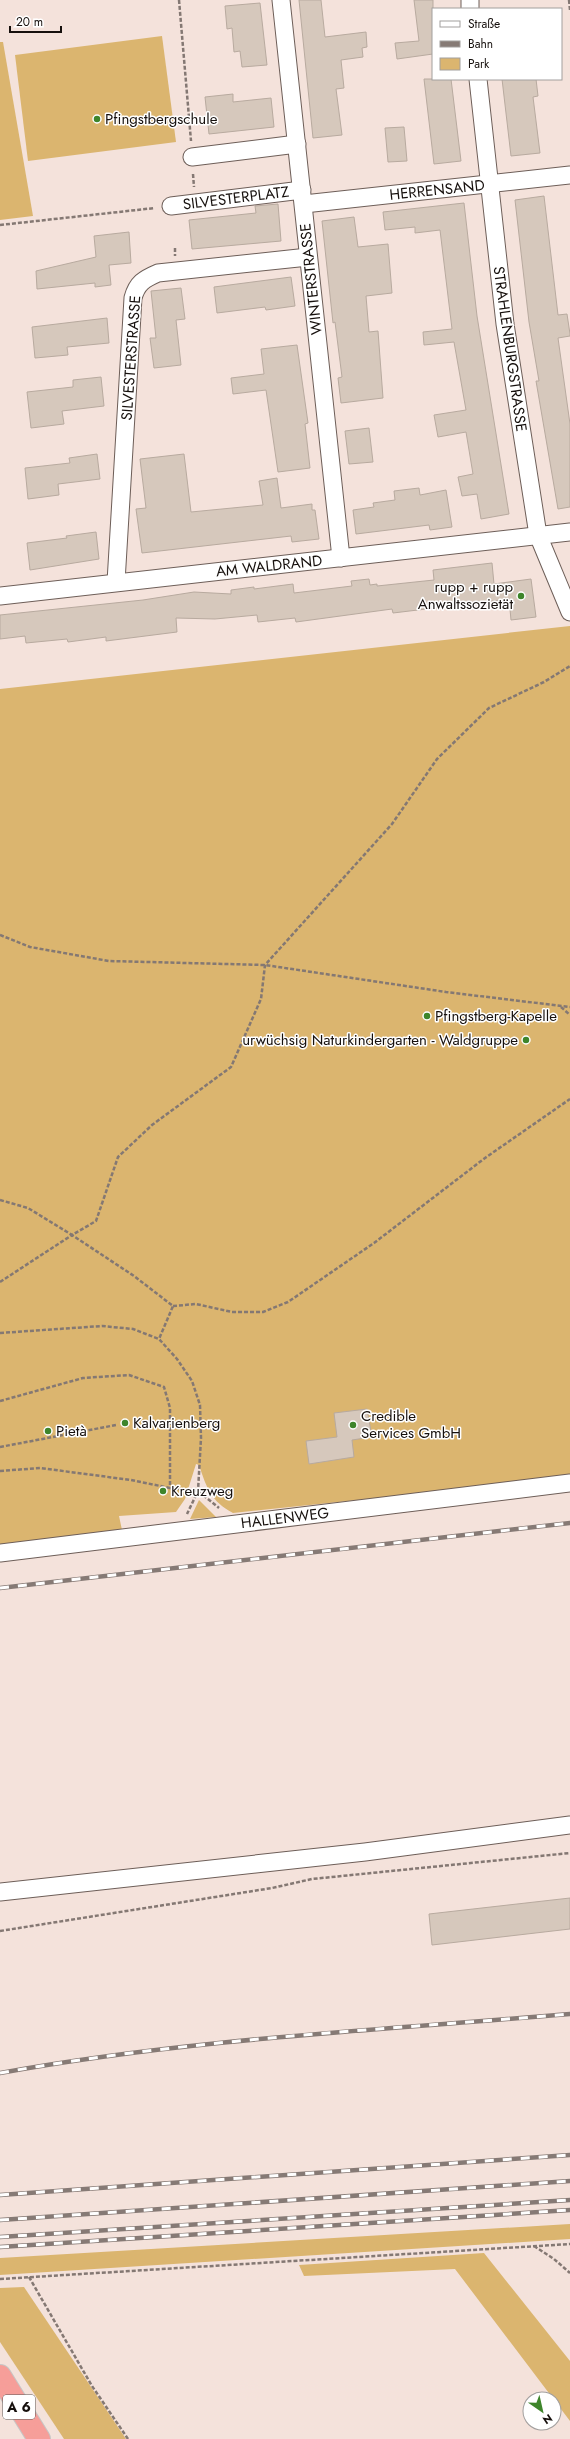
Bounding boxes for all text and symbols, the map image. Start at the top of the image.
scale bar [10,8,61,34]
legend [432,8,562,80]
text: 20 m [16,13,43,31]
text: Straße [468,15,500,33]
text: Bahn [468,35,493,53]
text: Park [468,55,490,73]
place label: Pfingstbergschule [105,108,218,130]
marker: Pfingstbergschule [92,114,102,124]
street label: HERRENSAND [388,174,486,206]
street label: SILVESTERPLATZ [182,181,290,215]
street label: WINTERSTRASSE [294,222,328,336]
street label: STRAHLENBURGSTRASSE [487,265,533,433]
street label: SILVESTERSTRASSE [116,295,146,421]
street label: AM WALDRAND [215,549,323,583]
place label: rupp + rupp Anwaltssozietät [418,576,513,615]
marker: rupp + rupp Anwaltssozietät [516,591,526,601]
place label: Pfingstberg-Kapelle [435,1005,557,1027]
marker: Pfingstberg-Kapelle [422,1011,432,1021]
place label: urwüchsig Naturkindergarten - Waldgruppe [242,1029,518,1051]
marker: urwüchsig Naturkindergarten - Waldgruppe [521,1035,531,1045]
place label: Credible Services GmbH [361,1405,461,1444]
place label: Kalvarienberg [133,1412,220,1434]
marker: Kalvarienberg [120,1418,130,1428]
place label: Pietà [56,1420,87,1442]
marker: Credible Services GmbH [348,1420,358,1430]
marker: Pietà [43,1426,53,1436]
place label: Kreuzweg [171,1480,233,1502]
marker: Kreuzweg [158,1486,168,1496]
street label: HALLENWEG [240,1502,330,1534]
north arrow [522,2391,562,2431]
road number: A 6 [3,2395,35,2419]
text: N [539,2410,556,2428]

